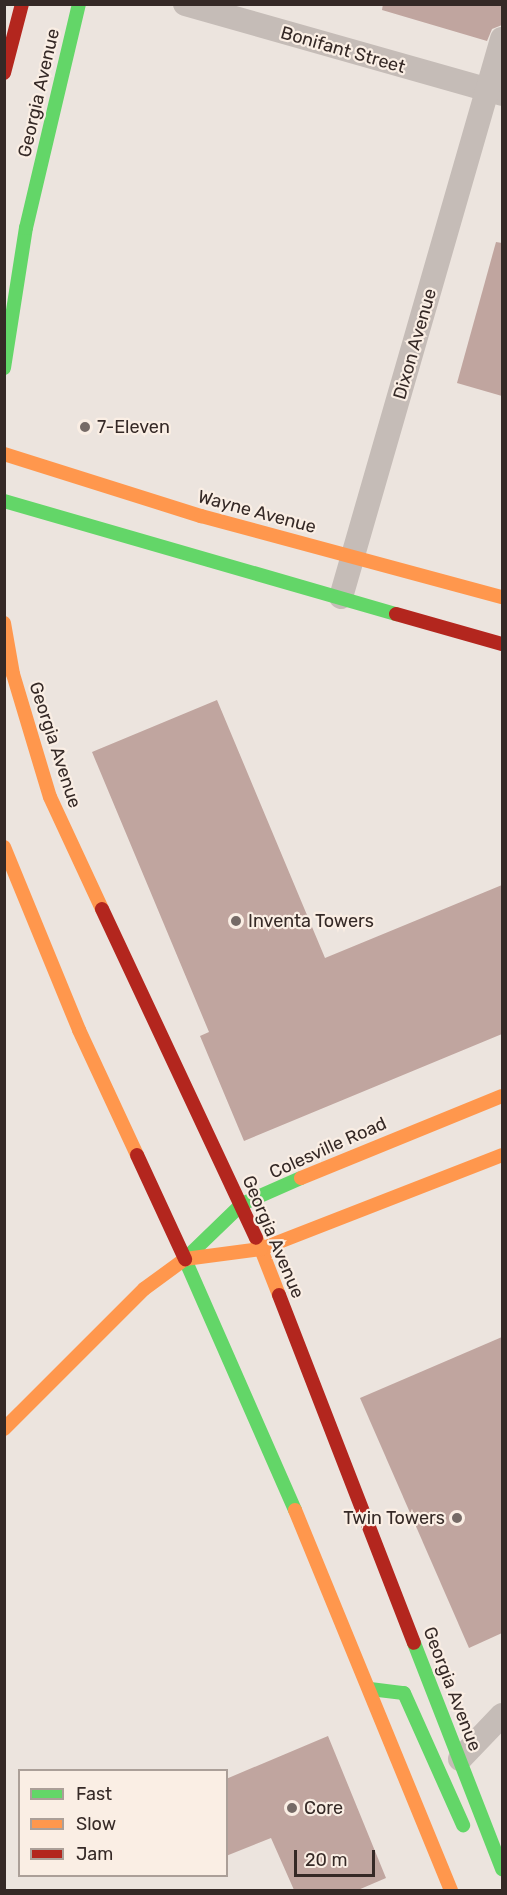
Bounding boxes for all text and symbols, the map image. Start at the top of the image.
street label: Bonifant Street [278,22,408,78]
street label: Georgia Avenue [14,26,64,160]
street label: Dixon Avenue [389,286,441,402]
place label: 7-Eleven [97,416,170,438]
marker: 7-Eleven [78,420,92,434]
street label: Wayne Avenue [195,486,319,538]
street label: Georgia Avenue [24,679,86,811]
place label: Inventa Towers [248,910,375,932]
marker: Inventa Towers [229,914,243,928]
street label: Colesville Road [266,1113,390,1183]
street label: Georgia Avenue [237,1172,309,1302]
place label: Twin Towers [343,1507,445,1529]
marker: Twin Towers [450,1511,464,1525]
street label: Georgia Avenue [418,1624,486,1754]
legend [18,1769,228,1877]
text: Fast [76,1783,112,1805]
place label: Core [304,1797,343,1819]
marker: Core [285,1801,299,1815]
text: Slow [76,1813,116,1835]
scale bar [297,1838,378,1876]
text: Jam [76,1843,113,1865]
text: 20 m [305,1849,347,1871]

